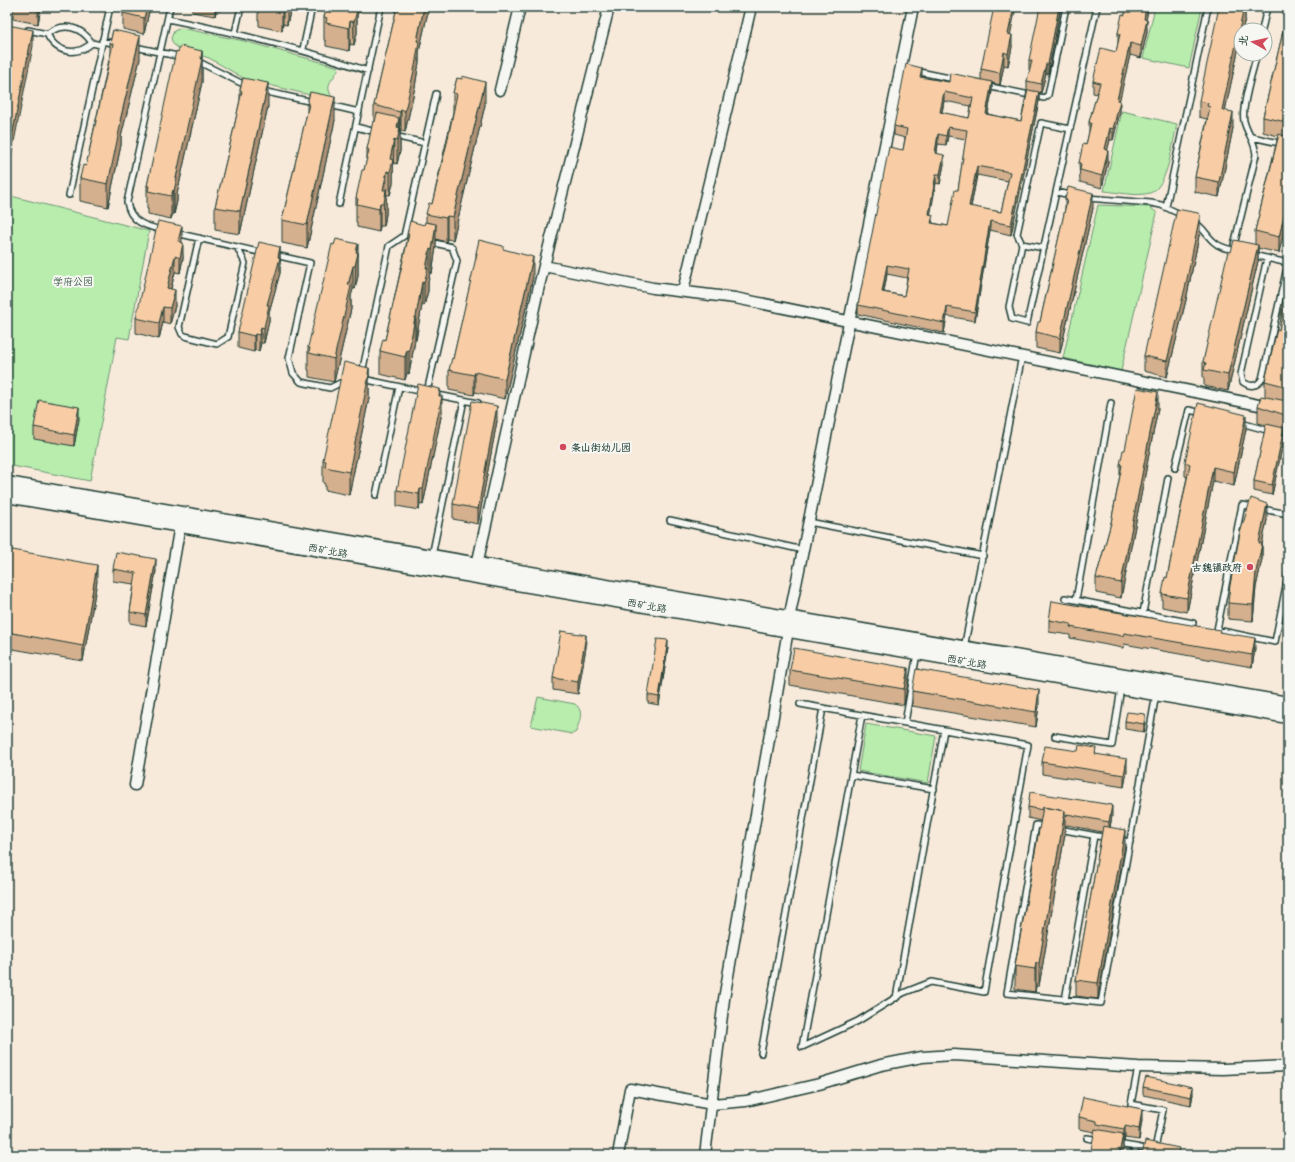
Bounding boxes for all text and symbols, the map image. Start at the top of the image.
north arrow [1233,22,1273,62]
text: 北 [1236,34,1251,47]
park label: 学府公园 [53,276,93,288]
marker: 条山街幼儿园 [558,442,568,452]
place label: 条山街幼儿园 [571,442,631,454]
street label: 西矿北路 [307,542,349,560]
place label: 古魏镇政府 [1192,562,1242,574]
marker: 古魏镇政府 [1245,562,1255,572]
street label: 西矿北路 [626,597,668,615]
street label: 西矿北路 [946,653,988,671]

